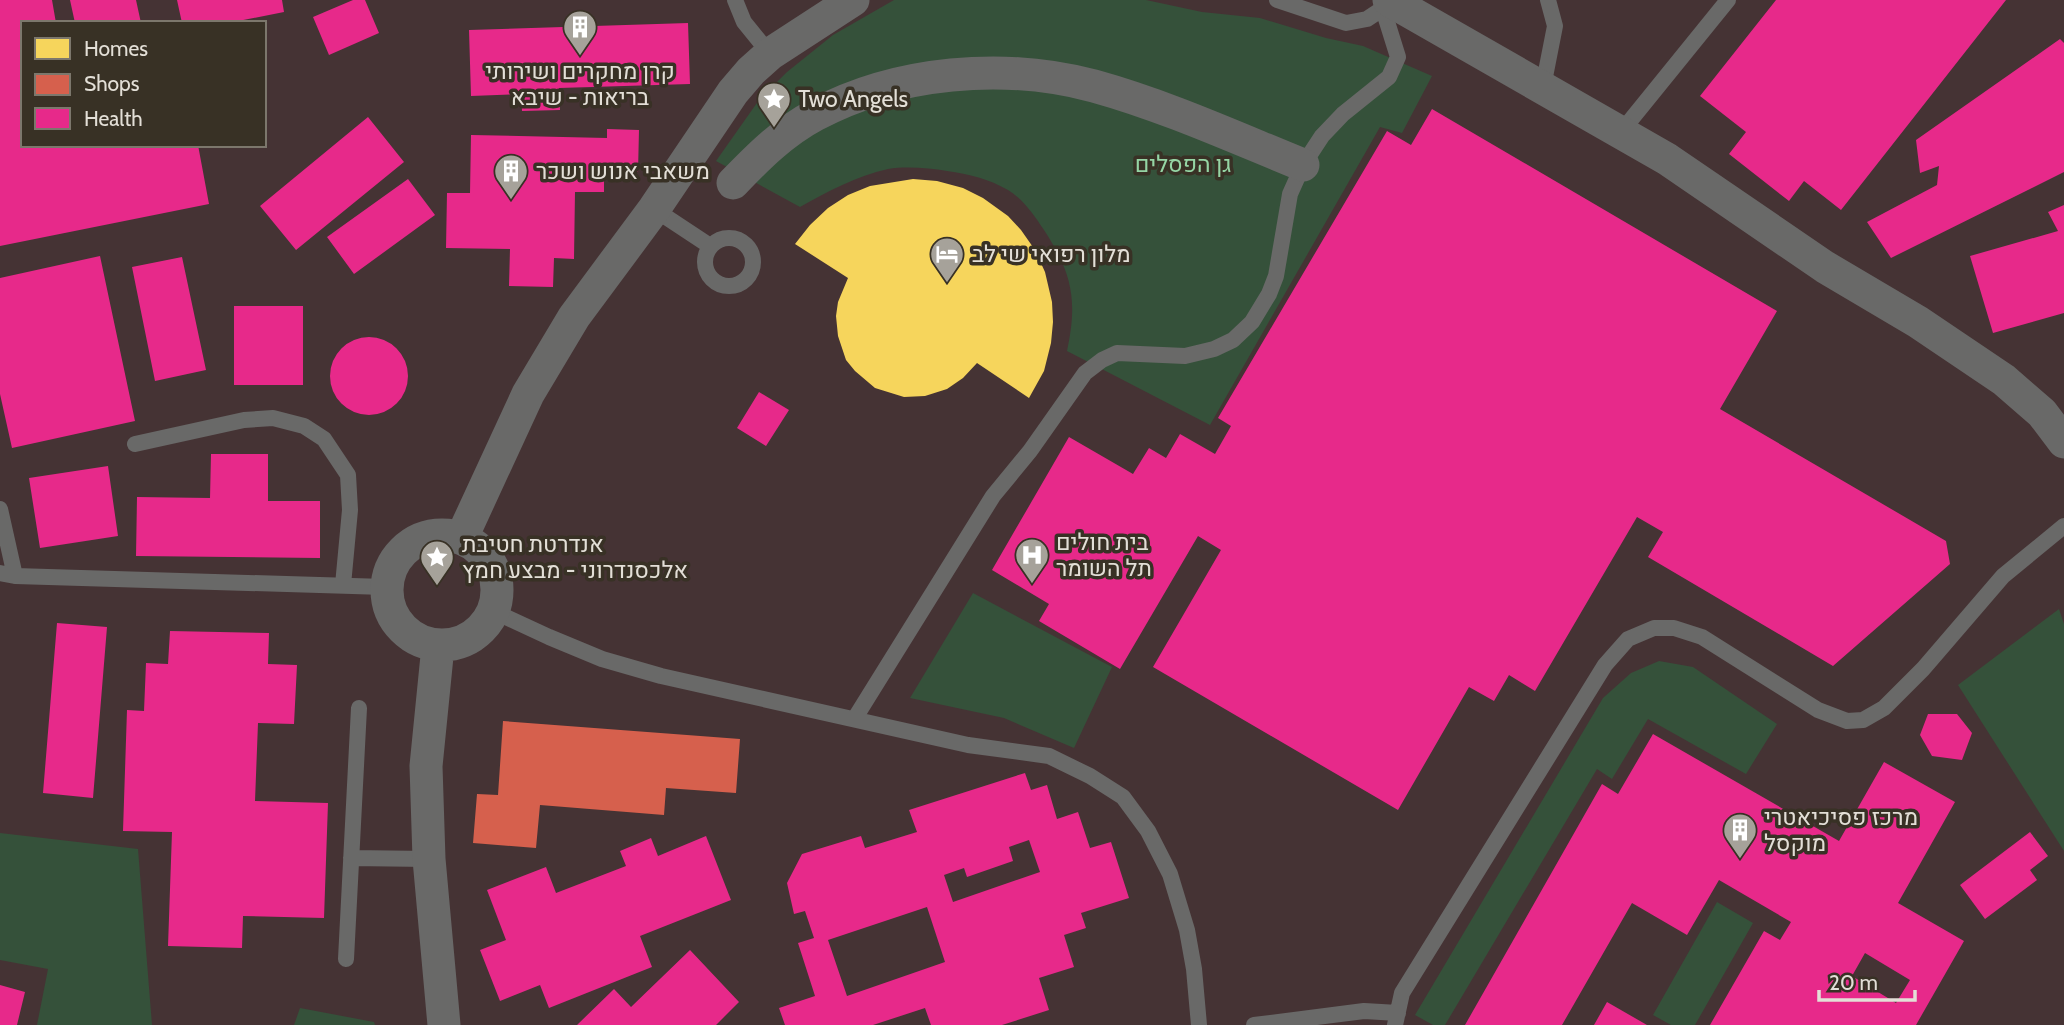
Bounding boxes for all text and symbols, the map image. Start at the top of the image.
building icon: קרן מחקרים ושירותי בריאות - שיבא [561,8,599,57]
legend [21,21,266,147]
text: Homes [84,36,148,61]
place label: קרן מחקרים ושירותי בריאות - שיבא [485,57,675,111]
text: Shops [84,71,140,96]
place icon: Two Angels [755,80,793,129]
place label: Two Angels [798,85,908,113]
text: Health [84,106,143,131]
park label: גן הפסלים [1135,150,1231,178]
building icon: משאבי אנוש ושכר [492,152,530,201]
place label: משאבי אנוש ושכר [536,157,710,185]
hotel icon: מלון רפואי שי לב [928,235,966,284]
place label: מלון רפואי שי לב [972,240,1131,268]
place label: בית חולים תל השומר [1056,528,1152,582]
place label: אנדרטת חטיבת אלכסנדרוני - מבצע חמץ [462,530,688,584]
hospital icon: בית חולים תל השומר [1013,536,1051,585]
place icon: אנדרטת חטיבת אלכסנדרוני - מבצע חמץ [418,538,456,587]
place label: מרכז פסיכיאטרי מוקסל [1764,803,1918,857]
building icon: מרכז פסיכיאטרי מוקסל [1721,811,1759,860]
scale bar [1819,958,1915,1002]
text: 20 m [1829,970,1878,995]

